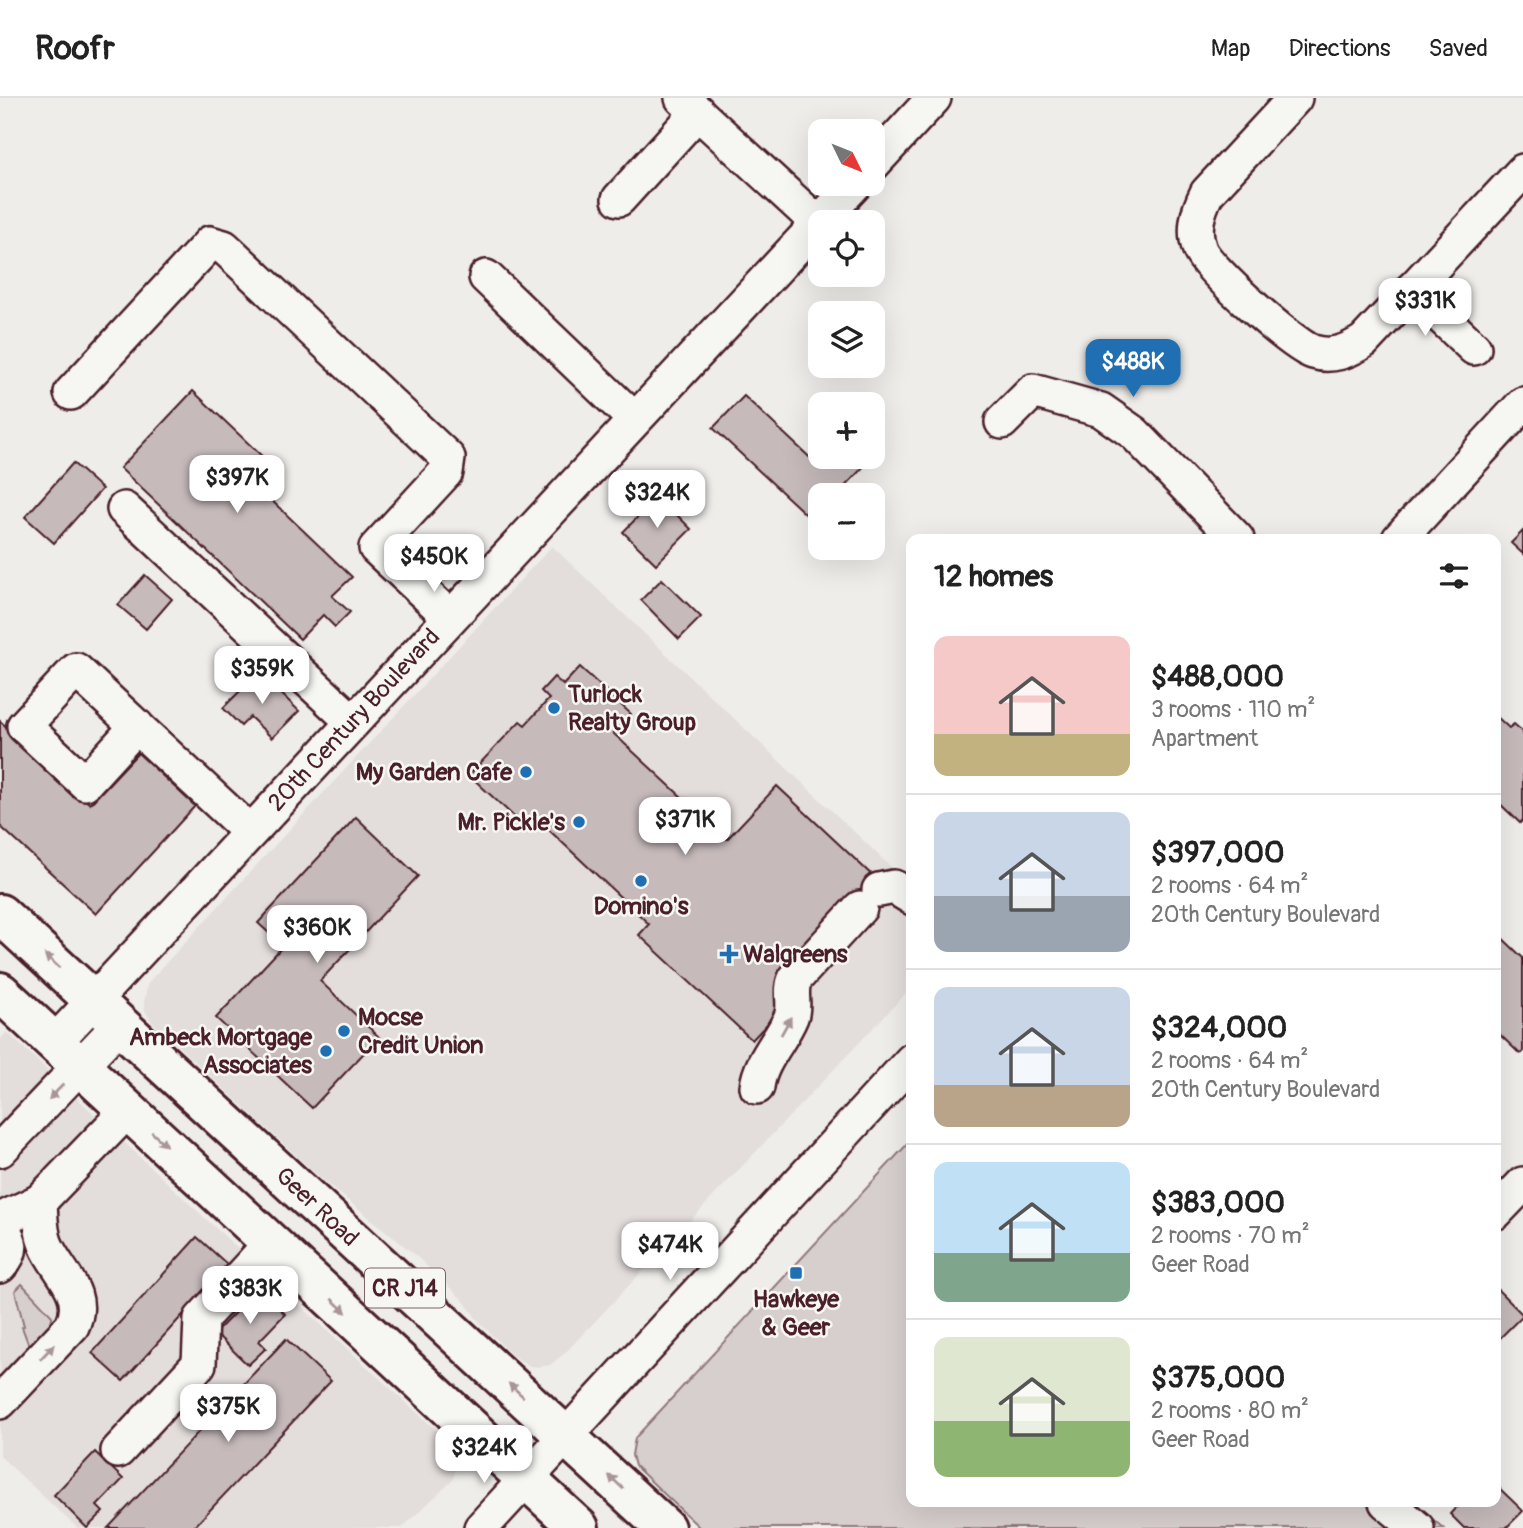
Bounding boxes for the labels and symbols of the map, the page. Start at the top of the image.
north arrow [808,119,886,196]
pin: $331K [1376,278,1474,338]
pin: $488K [1084,340,1182,399]
pin: $397K [188,456,286,515]
pin: $324K [608,470,706,530]
pin: $450K [385,534,483,594]
street label: 20th Century Boulevard [262,623,446,817]
pin: $359K [213,646,311,706]
place label: Turlock Realty Group [567,680,696,737]
marker: Turlock Realty Group [546,700,562,716]
place label: My Garden Cafe [356,758,513,787]
marker: My Garden Cafe [518,764,534,780]
pin: $371K [636,798,734,857]
place label: Mr. Pickle's [457,808,565,837]
marker: Mr. Pickle's [571,814,587,830]
marker: Domino's [633,873,649,889]
place label: Domino's [594,892,689,921]
pin: $360K [268,906,366,965]
place label: Walgreens [743,940,848,969]
marker: Walgreens [721,946,737,962]
one-way arrow [44,954,61,970]
place label: Mocse Credit Union [358,1003,484,1060]
one-way arrow [780,1016,792,1036]
place label: Ambeck Mortgage Associates [129,1023,313,1080]
marker: Mocse Credit Union [336,1023,352,1039]
marker: Ambeck Mortgage Associates [318,1043,334,1059]
one-way arrow [49,1083,65,1100]
one-way arrow [150,1130,167,1146]
street label: Geer Road [269,1161,365,1253]
pin: $474K [621,1222,719,1282]
marker: Hawkeye & Geer [788,1265,804,1281]
pin: $383K [201,1266,299,1326]
road number: CR J14 [365,1268,445,1308]
place label: Hawkeye & Geer [753,1285,840,1342]
one-way arrow [330,1297,347,1313]
one-way arrow [38,1344,54,1361]
one-way arrow [508,1383,525,1399]
pin: $375K [179,1384,277,1444]
pin: $324K [435,1426,533,1485]
one-way arrow [608,1475,625,1491]

